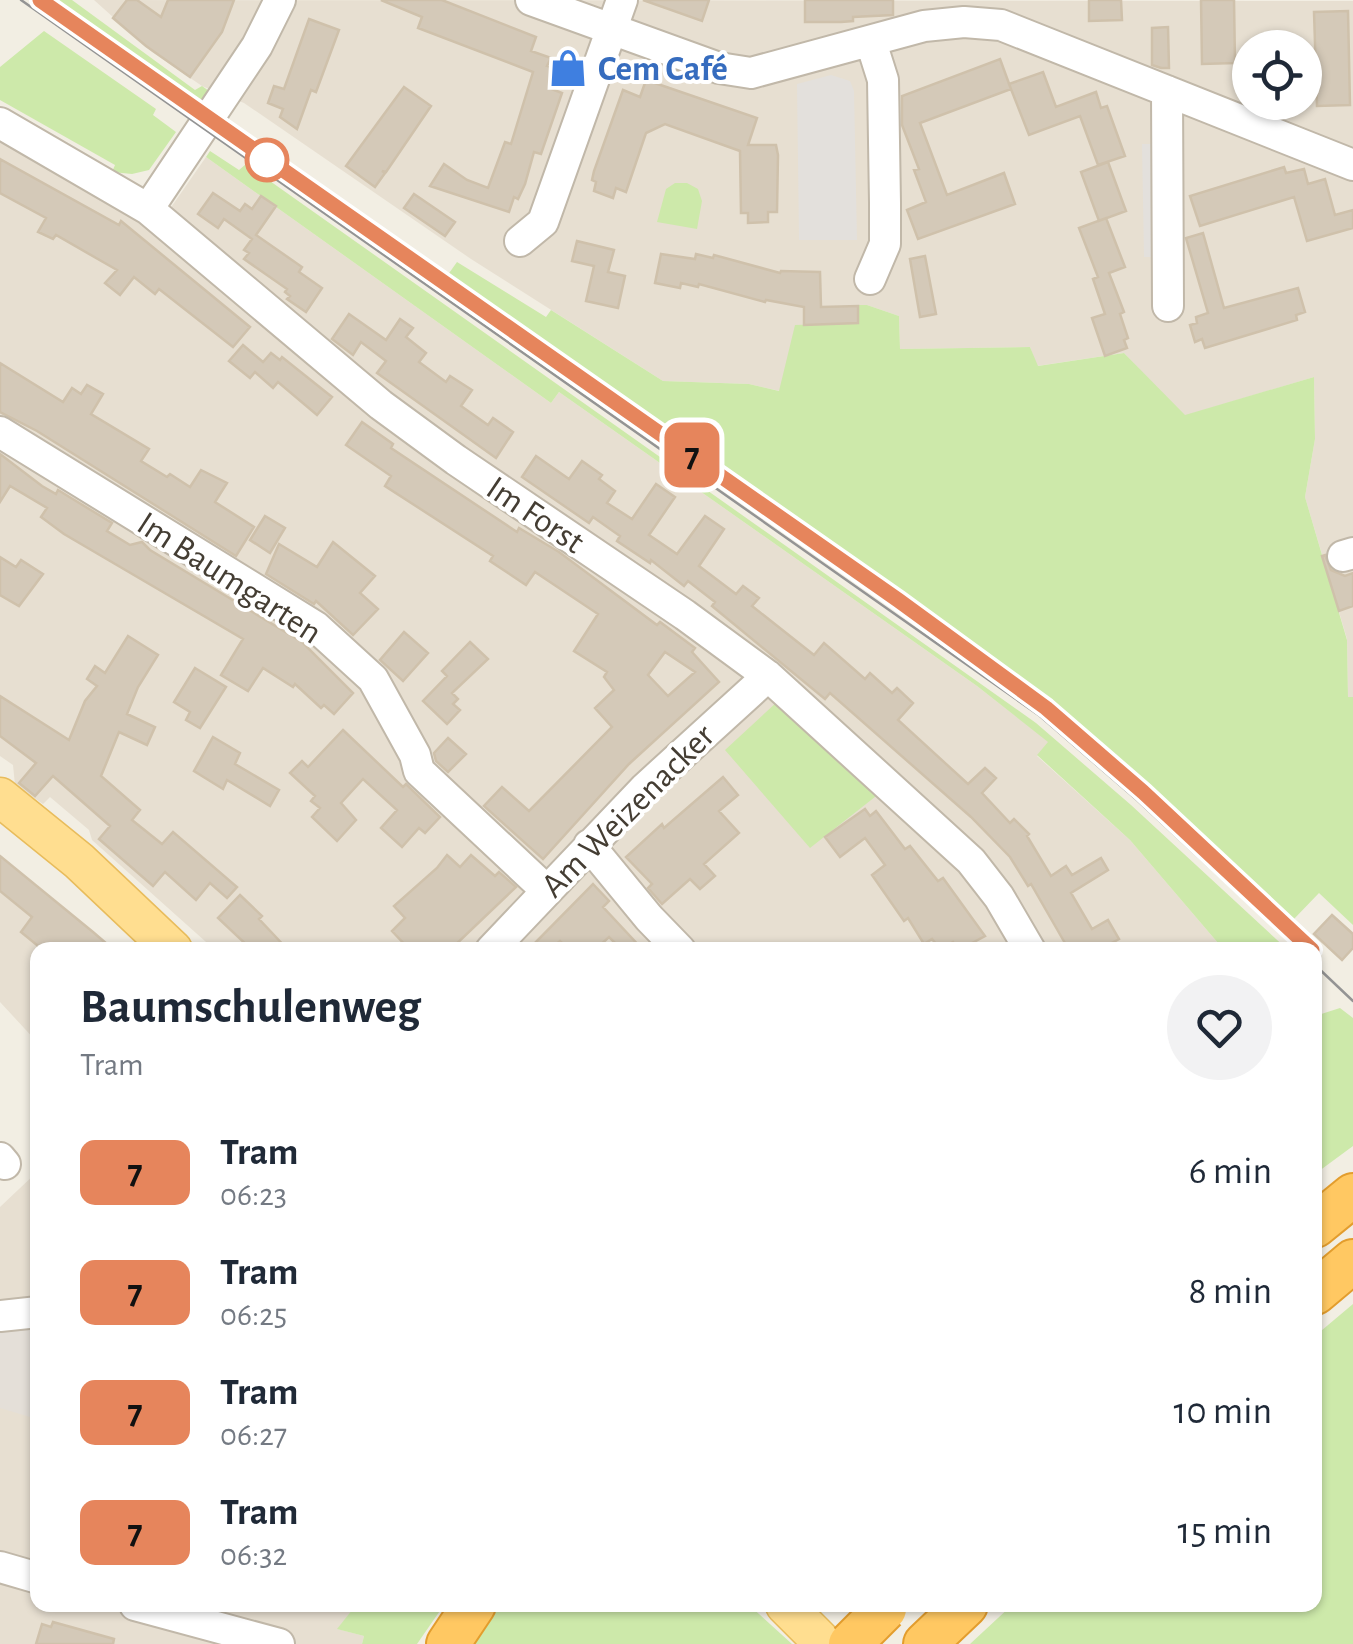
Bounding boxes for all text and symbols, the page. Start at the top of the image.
map controls [1232,30,1322,120]
button: locate [1232,30,1322,120]
shop icon: Cem Café [547,47,589,89]
place label: Cem Café [598,52,728,87]
unlabelled marker [246,139,288,181]
line badge: 7 [660,422,724,488]
text: 7 [684,438,700,473]
street label: Im Forst [480,470,590,560]
street label: Im Baumgarten [131,506,328,651]
street label: Am Weizenacker [535,717,722,904]
button: heart [1167,975,1272,1080]
text: Baumschulenweg [80,984,421,1032]
text: Tram [80,1049,144,1081]
text: Tram [220,1134,299,1172]
text: 6 min [1189,1153,1272,1191]
text: 7 [127,1155,143,1190]
text: 06:23 [220,1179,287,1211]
text: Tram [220,1254,299,1292]
text: 8 min [1189,1273,1272,1311]
text: 7 [127,1275,143,1310]
text: 06:25 [220,1299,287,1331]
text: Tram [220,1374,299,1412]
text: 10 min [1173,1393,1272,1431]
text: 7 [127,1395,143,1430]
text: 06:27 [220,1419,287,1451]
text: Tram [220,1494,299,1532]
text: 15 min [1178,1513,1272,1551]
text: 7 [127,1515,143,1550]
text: 06:32 [220,1539,287,1571]

